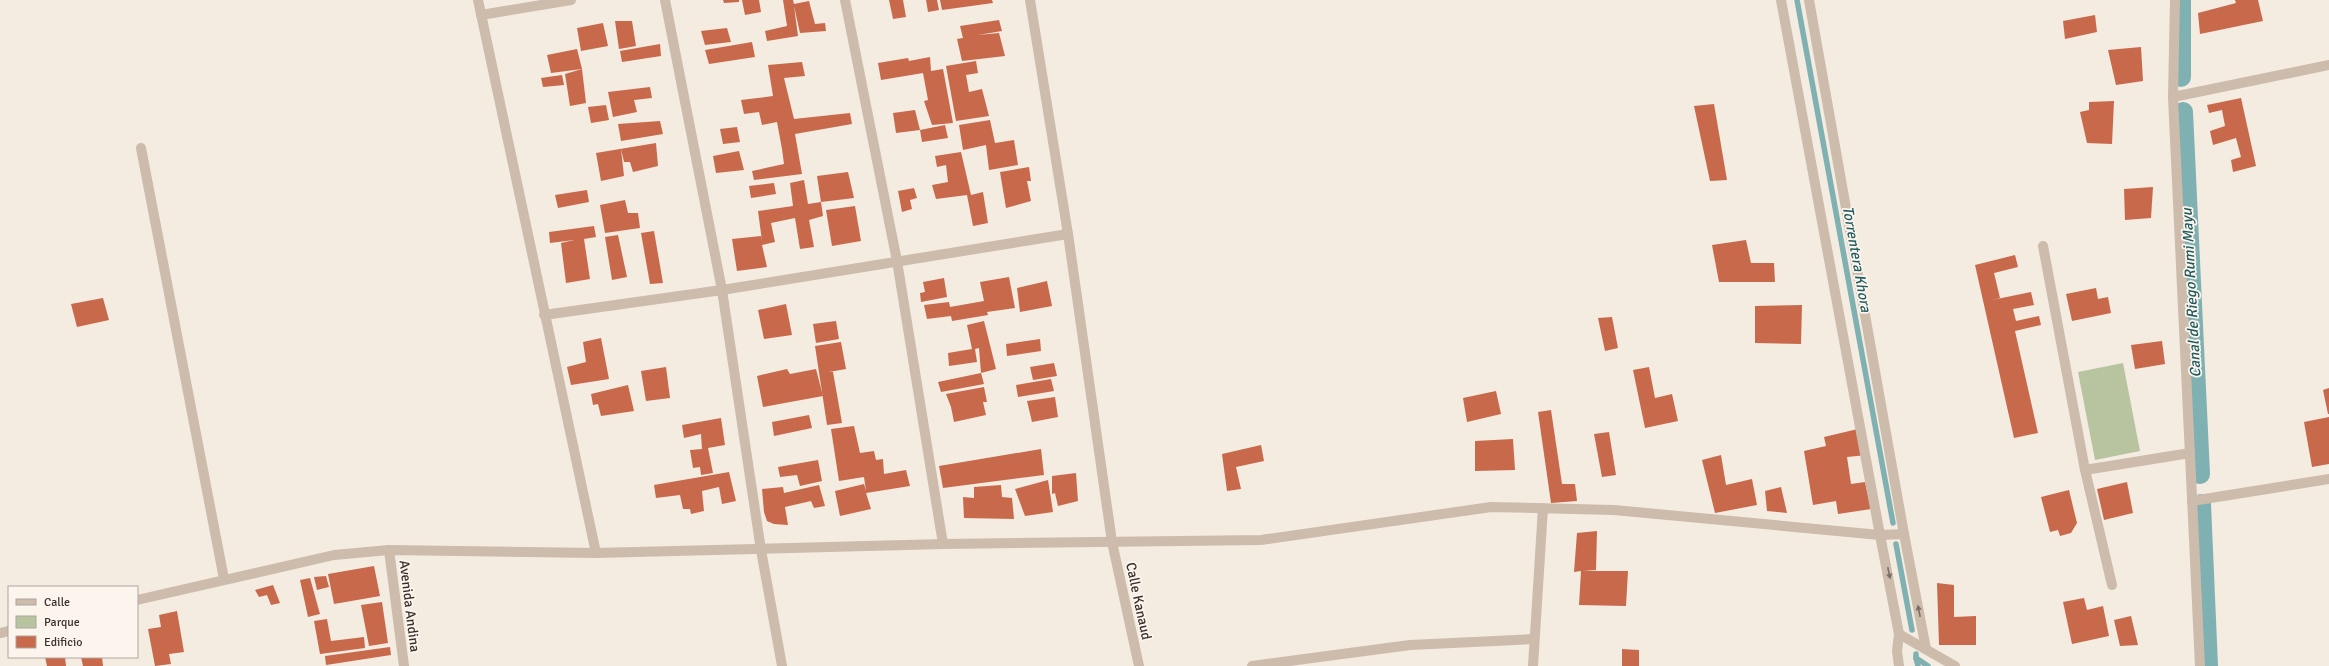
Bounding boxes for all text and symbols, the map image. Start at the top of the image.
water label: Torrentera Khora [1839,205,1875,314]
water label: Canal de Riego Rumi Mayu [2178,207,2204,378]
street label: Avenida Andina [395,559,424,653]
street label: Calle Kanaud [1122,561,1155,641]
one-way arrow [1886,567,1892,580]
legend [8,586,138,658]
text: Calle [44,595,70,610]
one-way arrow [1915,605,1921,617]
text: Parque [44,615,80,630]
text: Edificio [44,635,82,650]

